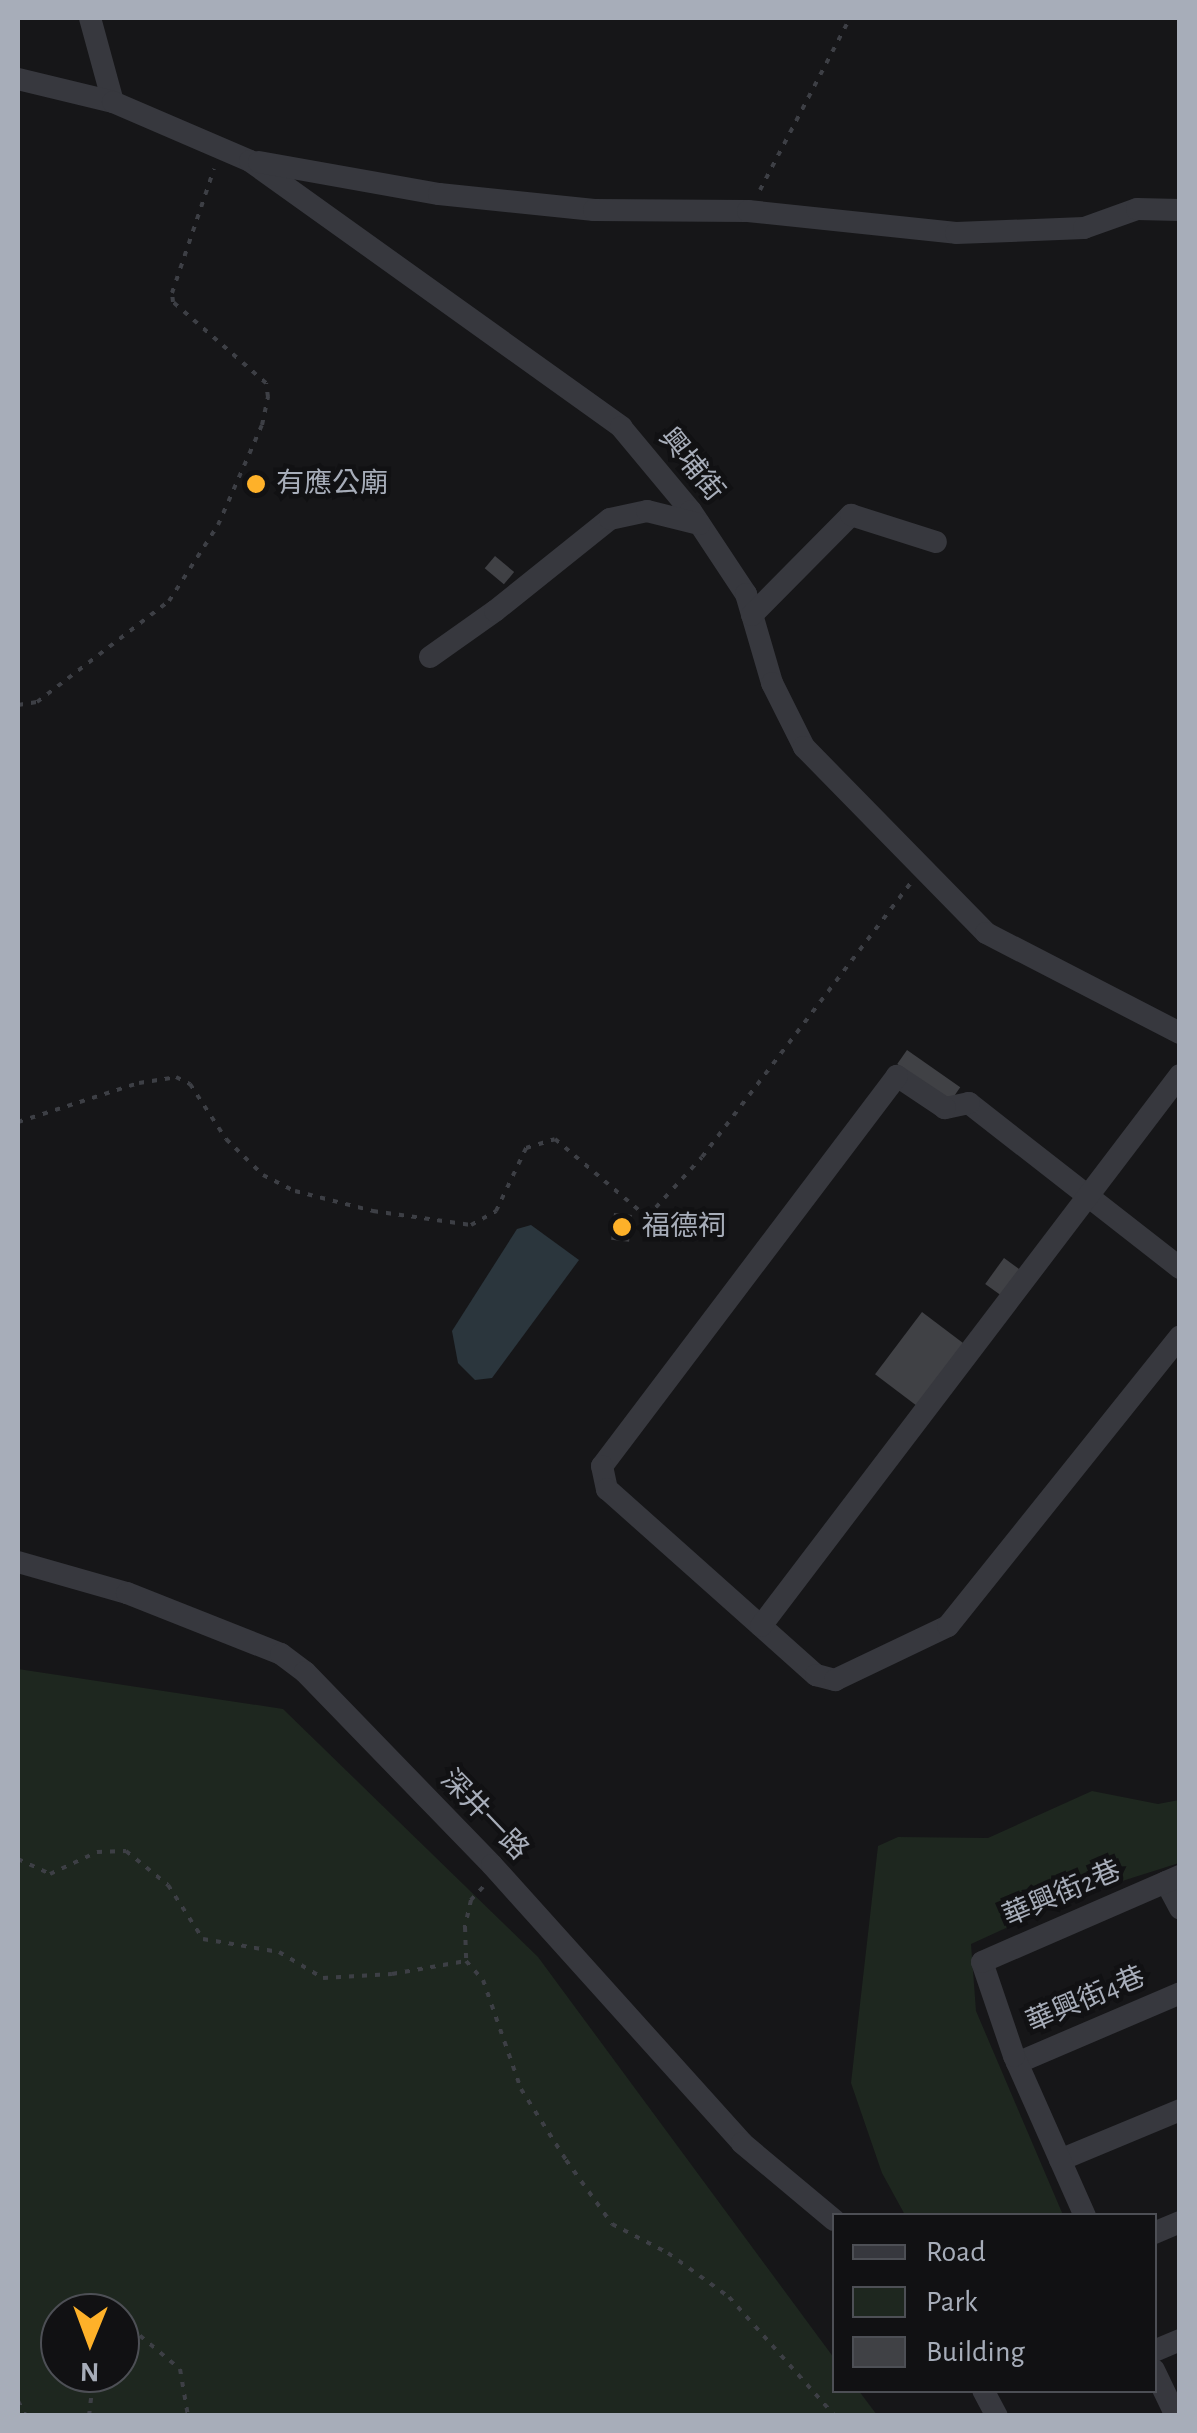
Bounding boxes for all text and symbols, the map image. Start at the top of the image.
street label: 興埔街 [652,422,730,508]
place label: 有應公廟 [276,467,388,501]
marker: 有應公廟 [245,473,267,495]
place label: 福德祠 [642,1210,726,1244]
marker: 福德祠 [611,1216,633,1238]
street label: 深井一路 [433,1763,535,1867]
street label: 華興街2巷 [998,1854,1126,1934]
street label: 華興街4巷 [1022,1960,1150,2040]
legend [832,2213,1157,2393]
text: Road [926,2237,986,2267]
text: Park [926,2287,978,2317]
north arrow [40,2293,140,2393]
text: Building [926,2337,1025,2367]
text: N [80,2357,99,2385]

